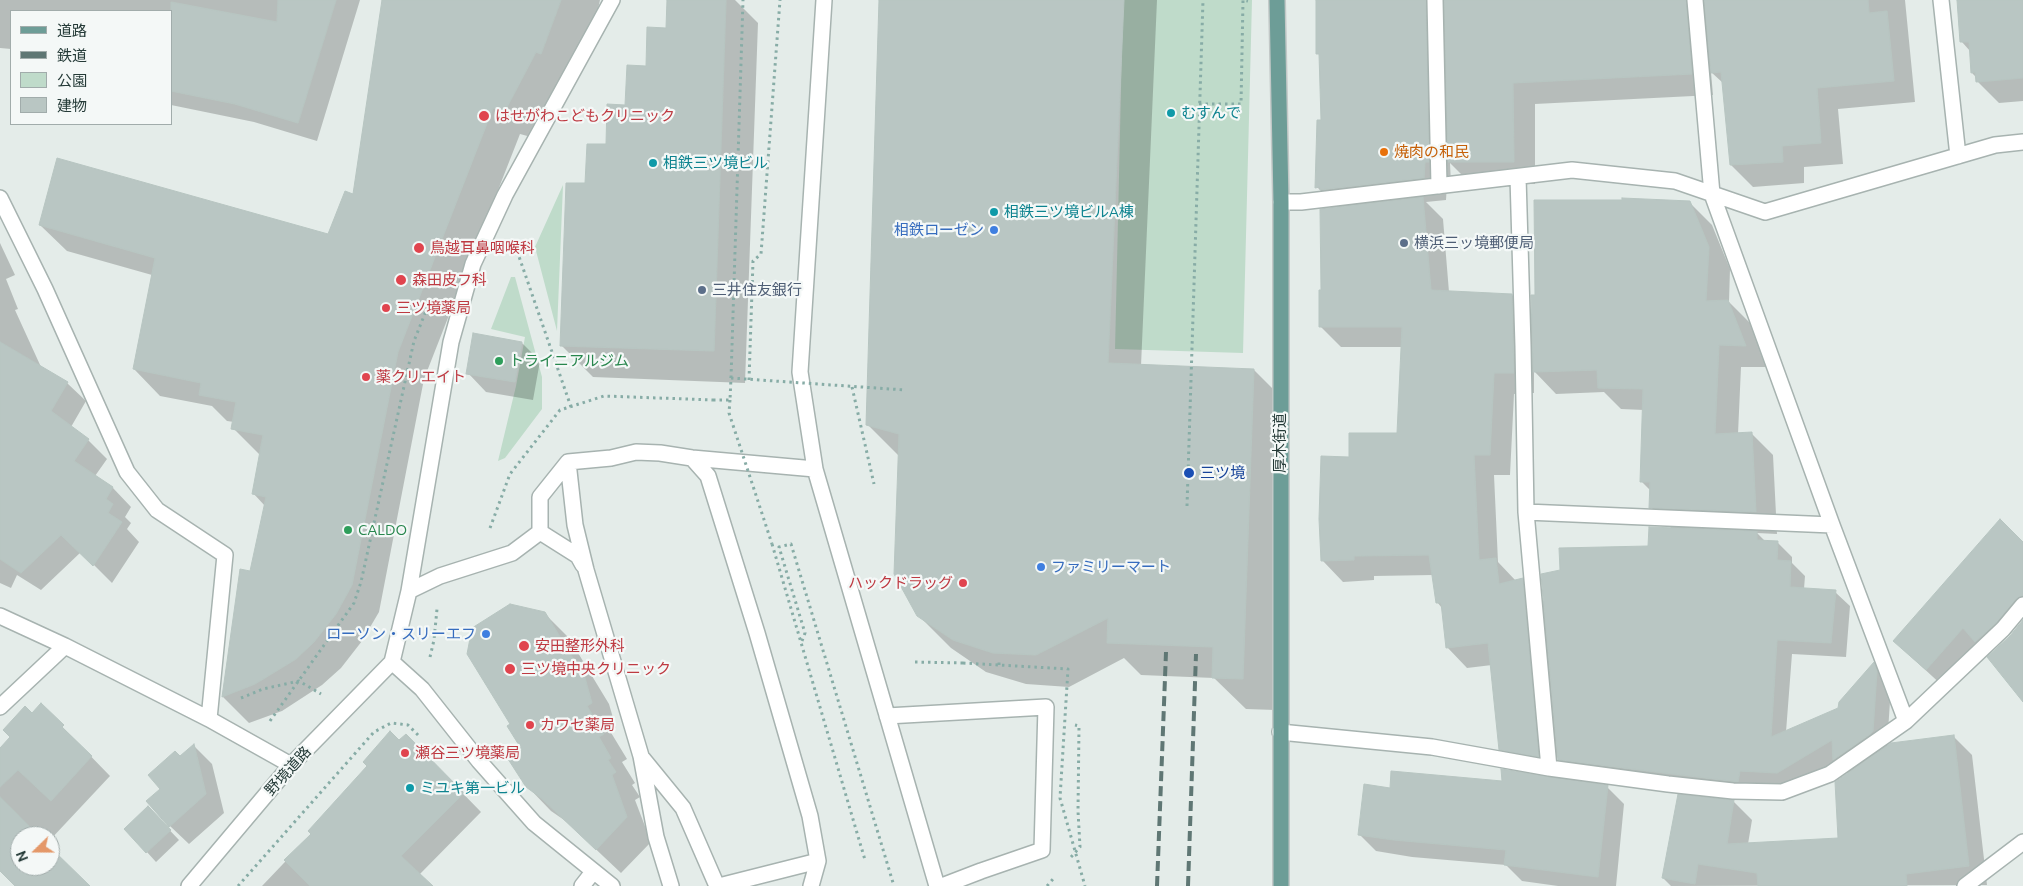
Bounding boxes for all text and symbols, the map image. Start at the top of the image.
legend [10,10,172,125]
text: 道路 [57,22,87,39]
text: 鉄道 [57,47,87,64]
text: 公園 [57,72,87,89]
text: 建物 [57,97,87,114]
place label: むすんで [1181,104,1241,122]
place label: はせがわこどもクリニック [495,107,675,125]
marker: むすんで [1165,107,1177,119]
marker: はせがわこどもクリニック [477,109,491,123]
place label: 焼肉の和民 [1394,143,1469,161]
marker: 焼肉の和民 [1378,146,1390,158]
place label: 相鉄三ツ境ビル [663,154,768,172]
marker: 相鉄三ツ境ビル [647,157,659,169]
place label: 相鉄三ツ境ビルA棟 [1004,203,1134,221]
marker: 相鉄三ツ境ビルA棟 [988,206,1000,218]
place label: 相鉄ローゼン [894,221,984,239]
marker: 相鉄ローゼン [988,224,1000,236]
place label: 横浜三ッ境郵便局 [1414,234,1534,252]
marker: 横浜三ッ境郵便局 [1398,237,1410,249]
place label: 鳥越耳鼻咽喉科 [430,239,535,257]
marker: 鳥越耳鼻咽喉科 [412,241,426,255]
place label: 森田皮フ科 [412,271,487,289]
marker: 森田皮フ科 [394,273,408,287]
place label: 三井住友銀行 [712,281,802,299]
marker: 三井住友銀行 [696,284,708,296]
place label: 三ツ境薬局 [396,299,471,317]
marker: 三ツ境薬局 [380,302,392,314]
place label: トライニアルジム [509,352,629,370]
marker: トライニアルジム [493,355,505,367]
place label: 薬クリエイト [376,368,466,386]
marker: 薬クリエイト [360,371,372,383]
street label: 厚木街道 [1271,413,1289,473]
place label: 三ツ境 [1200,464,1245,482]
marker: 三ツ境 [1182,466,1196,480]
place label: CALDO [358,521,407,539]
marker: CALDO [342,524,354,536]
place label: ファミリーマート [1051,558,1171,576]
marker: ファミリーマート [1035,561,1047,573]
place label: ハックドラッグ [848,574,953,592]
marker: ハックドラッグ [957,577,969,589]
place label: ローソン・スリーエフ [326,625,476,643]
marker: ローソン・スリーエフ [480,628,492,640]
place label: 安田整形外科 [535,637,625,655]
marker: 安田整形外科 [517,639,531,653]
place label: 三ツ境中央クリニック [521,660,671,678]
marker: 三ツ境中央クリニック [503,662,517,676]
place label: カワセ薬局 [540,716,615,734]
marker: カワセ薬局 [524,719,536,731]
street label: 野境道路 [261,743,315,799]
place label: 瀬谷三ツ境薬局 [415,744,520,762]
marker: 瀬谷三ツ境薬局 [399,747,411,759]
place label: ミユキ第一ビル [420,779,525,797]
marker: ミユキ第一ビル [404,782,416,794]
north arrow [10,826,60,876]
text: N [13,848,31,864]

